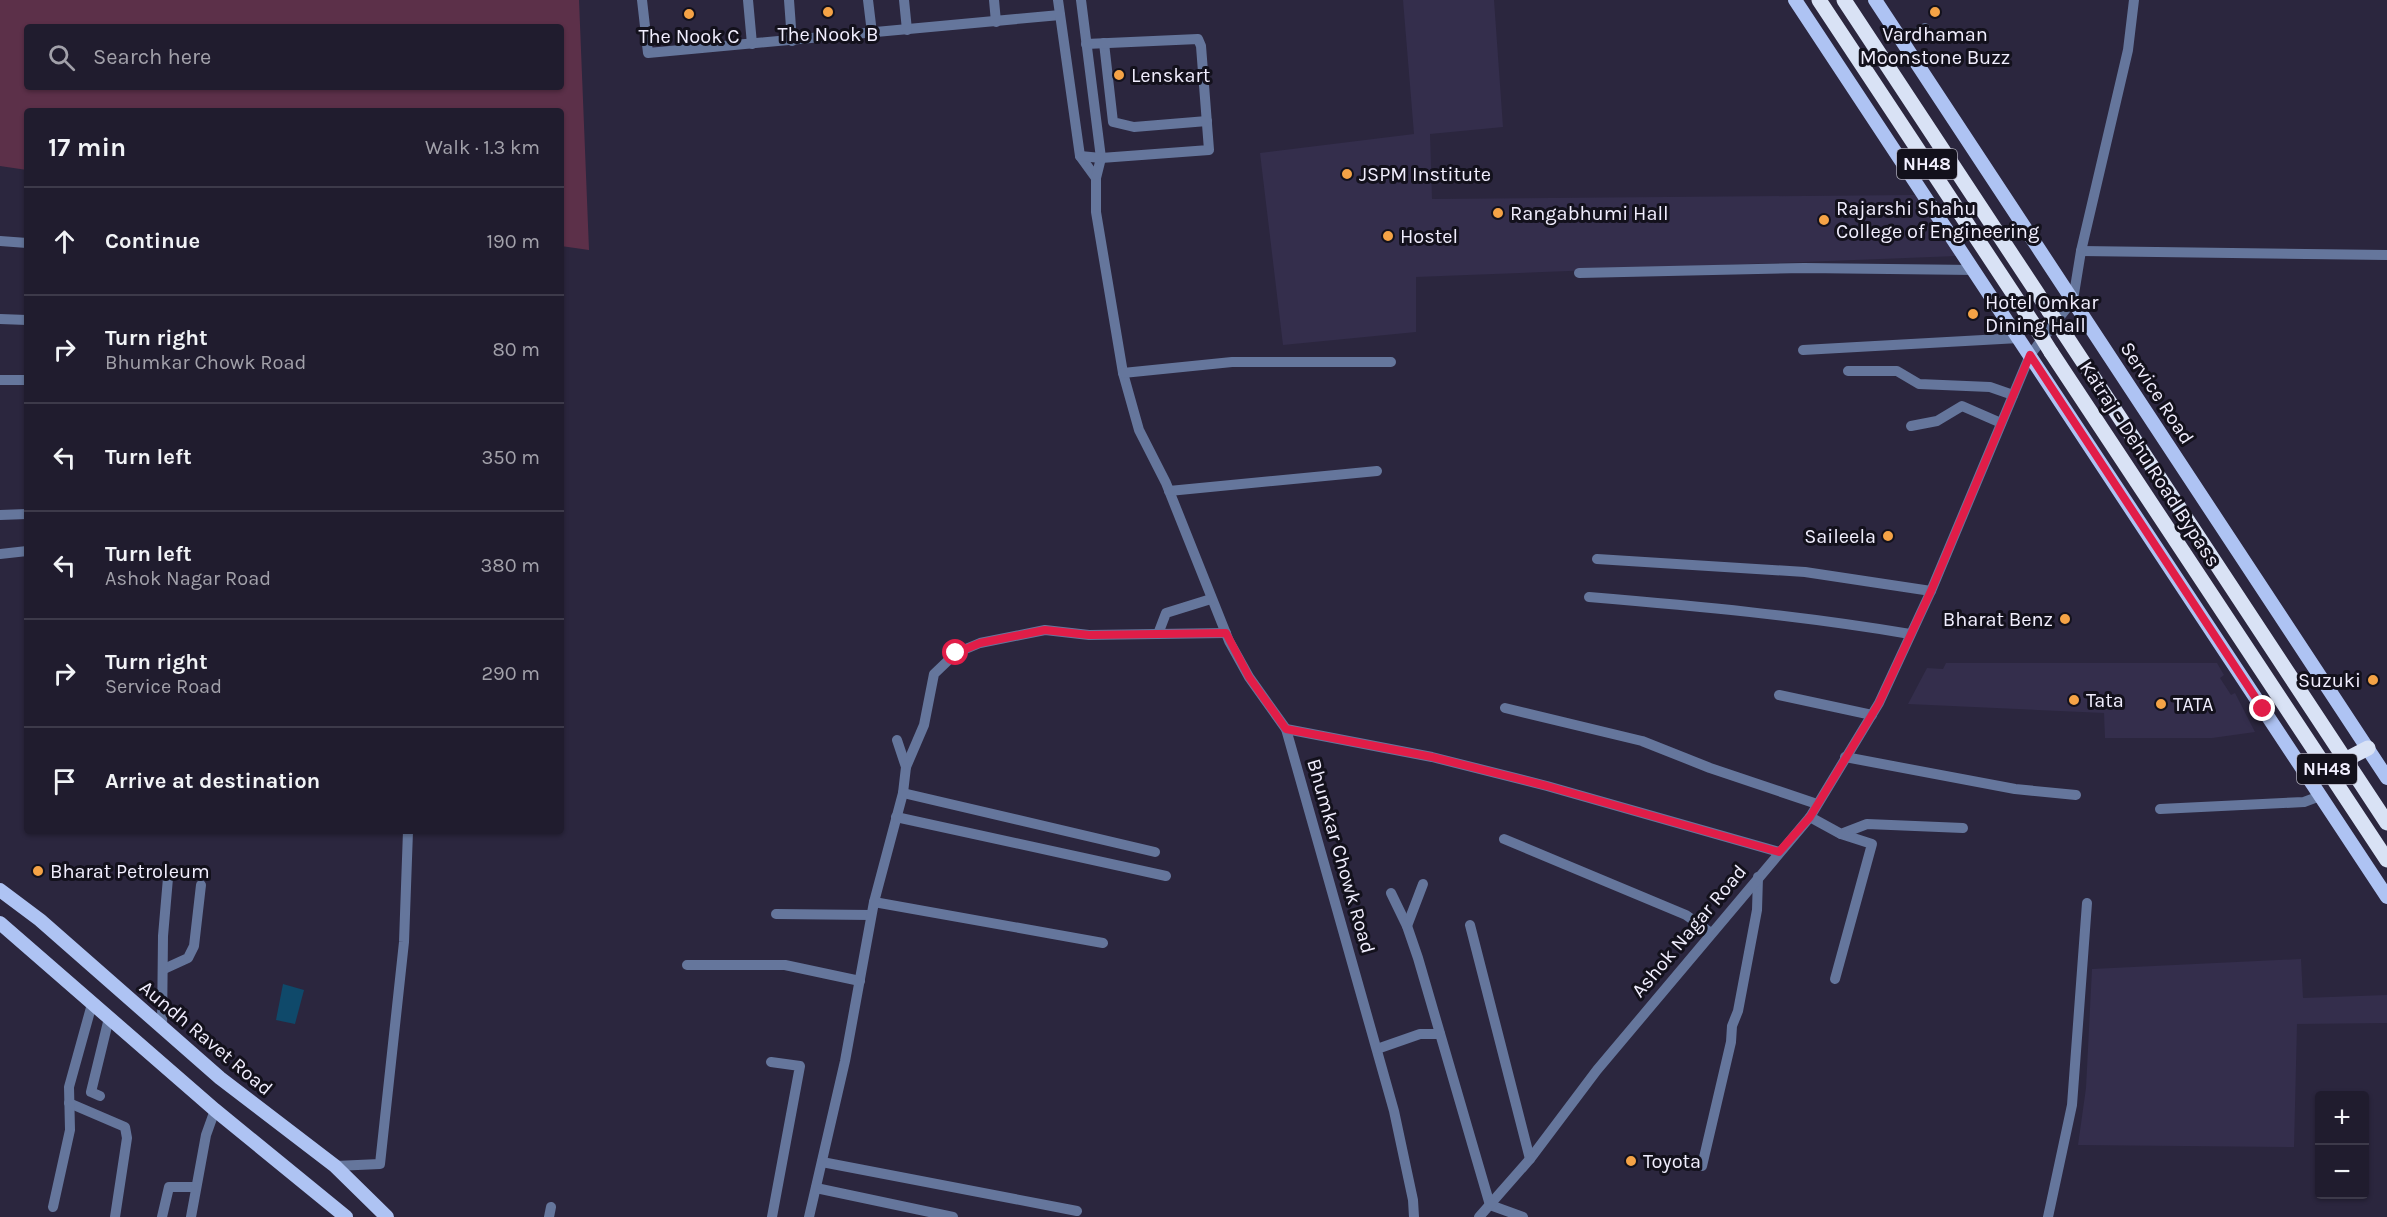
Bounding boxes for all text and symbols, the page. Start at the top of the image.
marker: The Nook B [821,5,835,19]
marker: Vardhaman Moonstone Buzz [1928,5,1942,19]
marker: The Nook C [682,7,696,21]
place label: The Nook B [777,23,879,46]
place label: Vardhaman Moonstone Buzz [1860,23,2010,69]
search box [24,24,564,90]
place label: The Nook C [639,25,739,48]
icon: search [45,41,78,74]
text: Search here [93,44,211,70]
place label: Lenskart [1131,64,1211,87]
marker: Lenskart [1112,68,1126,82]
text: 17 min [48,132,126,163]
text: Walk · 1.3 km [425,136,540,159]
road number: NH48 [1897,149,1957,179]
place label: JSPM Institute [1359,163,1491,186]
marker: JSPM Institute [1340,167,1354,181]
place label: Rajarshi Shahu College of Engineering [1836,197,2039,243]
place label: Rangabhumi Hall [1510,202,1669,225]
marker: Rangabhumi Hall [1491,206,1505,220]
marker: Rajarshi Shahu College of Engineering [1817,213,1831,227]
icon: ahead [48,225,81,258]
place label: Hostel [1400,225,1458,248]
text: Continue [105,228,200,254]
marker: Hostel [1381,229,1395,243]
text: 190 m [486,230,540,253]
place label: Hotel Omkar Dining Hall [1985,291,2099,337]
marker: Hotel Omkar Dining Hall [1966,307,1980,321]
text: Turn right [105,325,208,351]
icon: right [48,333,81,366]
text: 80 m [492,338,540,361]
street label: Service Road [2115,338,2199,448]
text: Bhumkar Chowk Road [105,351,306,374]
street label: Katraj - Dehu Road Bypass [2075,357,2225,571]
icon: left [48,441,81,474]
text: Turn left [105,444,192,470]
text: 350 m [482,446,540,469]
place label: Saileela [1804,525,1876,548]
marker: Saileela [1881,529,1895,543]
text: Turn left [105,541,192,567]
icon: left [48,549,81,582]
text: 380 m [481,554,540,577]
text: Ashok Nagar Road [105,567,271,590]
place label: Bharat Benz [1943,608,2053,631]
marker: Bharat Benz [2058,612,2072,626]
route start [942,639,968,665]
text: Turn right [105,649,208,675]
icon: right [48,657,81,690]
text: 290 m [481,662,540,685]
place label: Suzuki [2298,669,2361,692]
marker: Suzuki [2366,673,2380,687]
text: Service Road [105,675,222,698]
place label: Tata [2086,689,2124,712]
marker: Tata [2067,693,2081,707]
place label: TATA [2173,693,2214,716]
route end [2249,695,2275,721]
marker: TATA [2154,697,2168,711]
road number: NH48 [2297,754,2357,784]
street label: Bhumkar Chowk Road [1302,756,1380,956]
icon: arrive [48,765,81,798]
text: Arrive at destination [105,768,320,794]
place label: Bharat Petroleum [50,860,210,883]
street label: Ashok Nagar Road [1627,860,1751,1002]
marker: Bharat Petroleum [31,864,45,878]
street label: Aundh Ravet Road [135,976,277,1100]
map controls [2315,1091,2369,1199]
button: + [2315,1091,2369,1145]
button: − [2315,1145,2369,1199]
place label: Toyota [1643,1150,1701,1173]
marker: Toyota [1624,1154,1638,1168]

